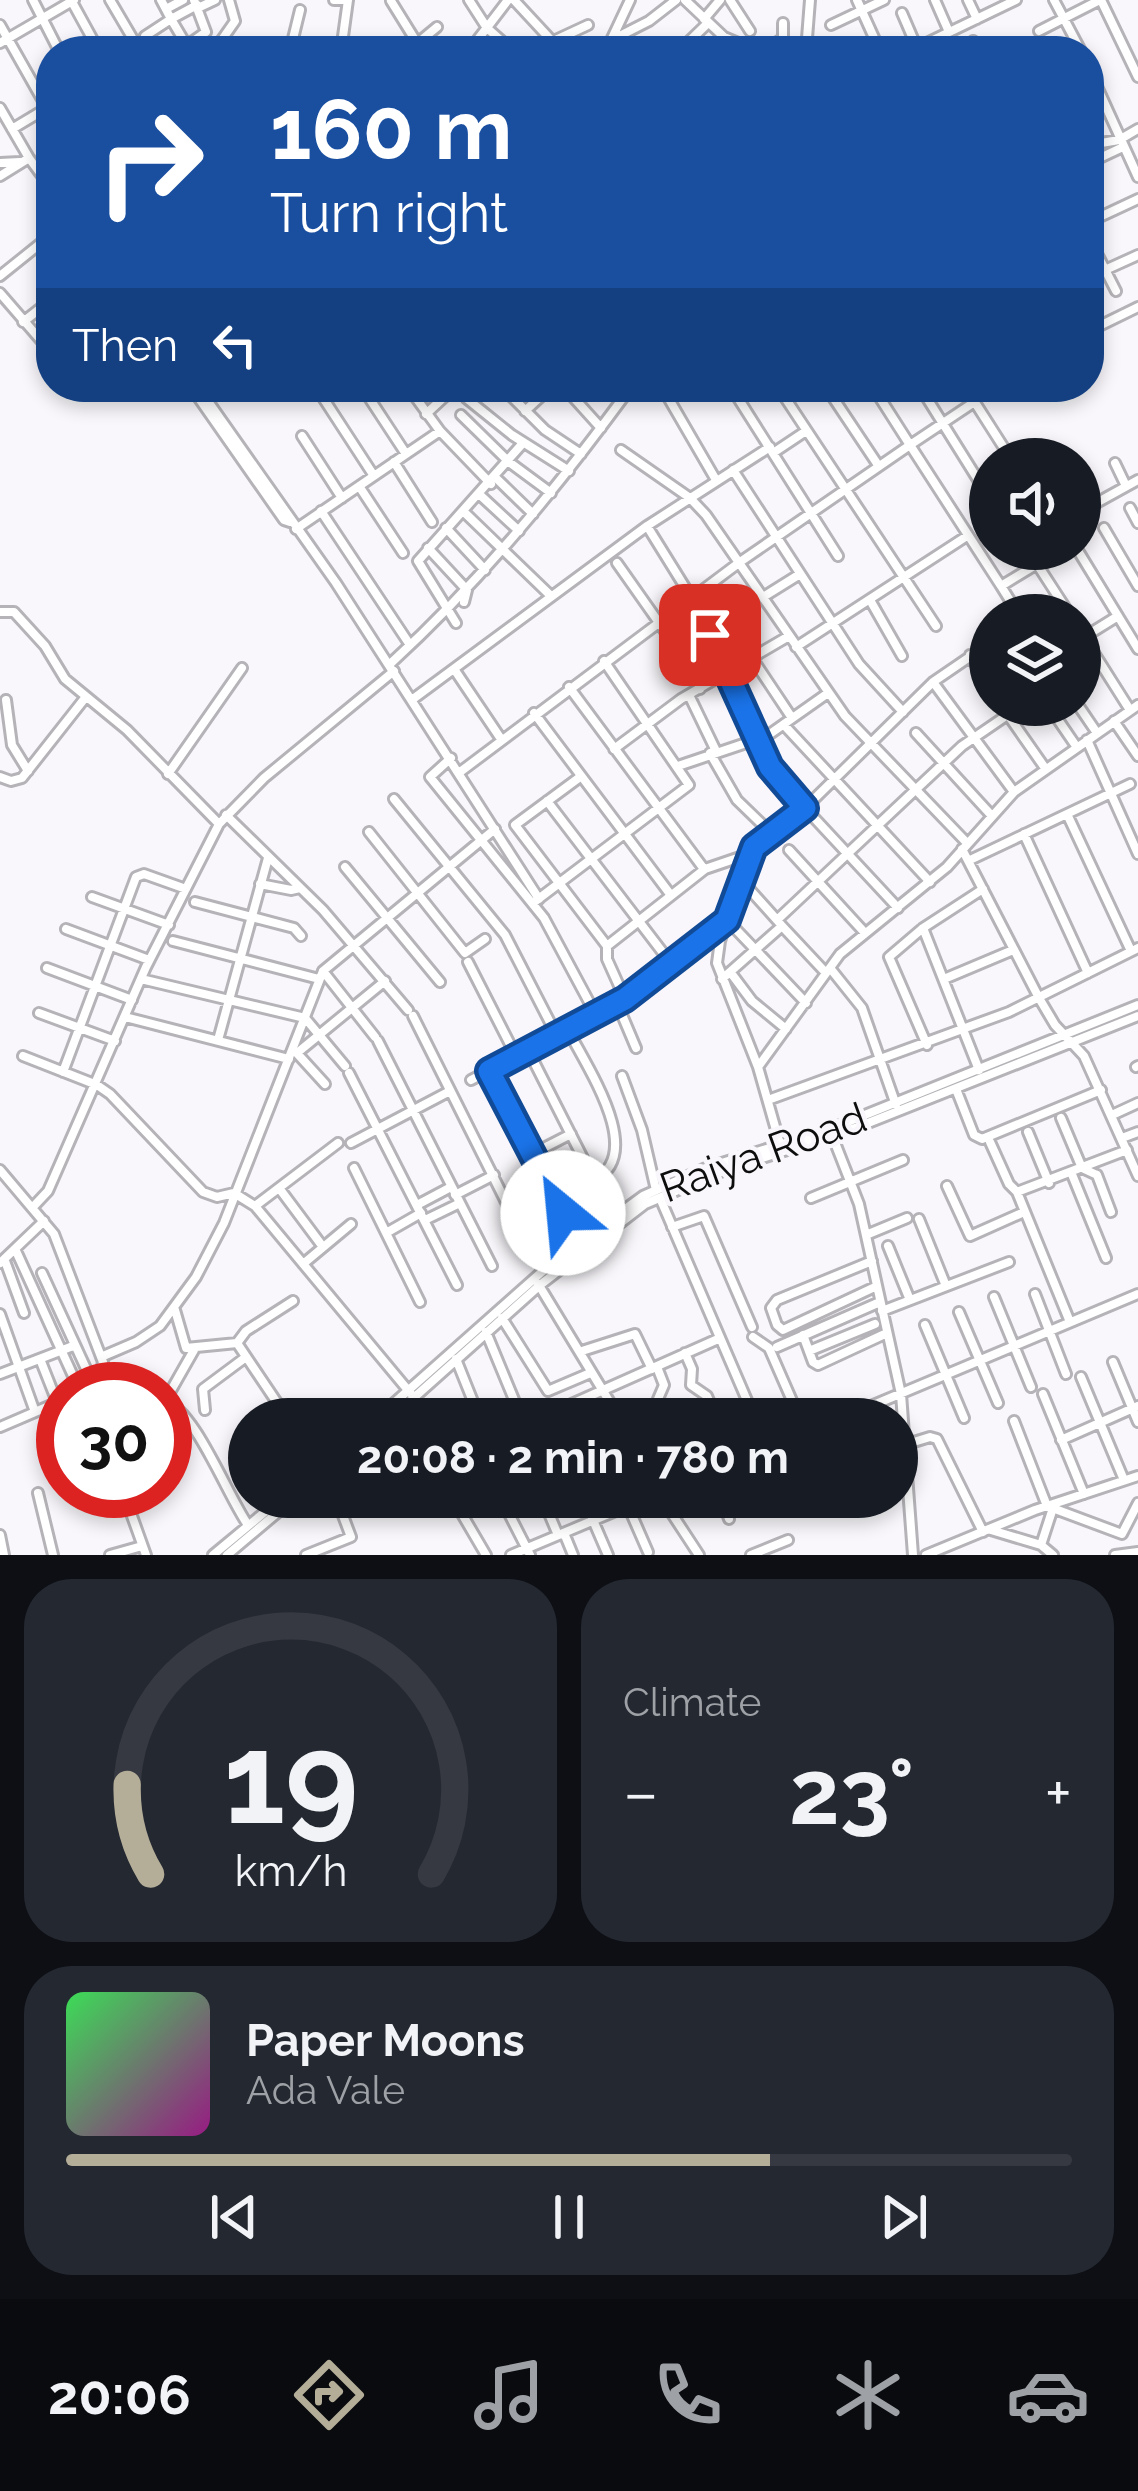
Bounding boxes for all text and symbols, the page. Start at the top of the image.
text: 160 m [270,80,512,179]
icon: right [72,84,228,240]
text: Turn right [270,181,508,245]
icon: left [202,312,268,378]
text: Then [72,319,178,372]
map controls [969,438,1101,726]
button: sound [969,438,1101,570]
pin [659,584,761,686]
button: layers [969,594,1101,726]
icon: arrive [677,602,743,668]
street label: Raiya Road [653,1093,873,1212]
position arrow [500,1150,626,1276]
speed limit sign: 30 [36,1362,192,1518]
text: 20:08 · 2 min · 780 m [357,1431,789,1484]
text: Climate [623,1679,761,1725]
text: 19 [223,1706,358,1852]
text: 23° [789,1739,914,1845]
text: − [623,1754,659,1831]
text: + [1045,1754,1072,1831]
text: km/h [234,1845,347,1895]
text: Paper Moons [246,2014,525,2067]
text: Ada Vale [246,2067,405,2113]
icon: previous [201,2184,267,2250]
icon: pause [536,2184,602,2250]
icon: next [871,2184,937,2250]
icon: directions [287,2353,371,2437]
icon: music [467,2353,551,2437]
icon: phone [646,2353,730,2437]
icon: climate [826,2353,910,2437]
icon: car [1006,2353,1090,2437]
text: 20:06 [48,2363,191,2427]

